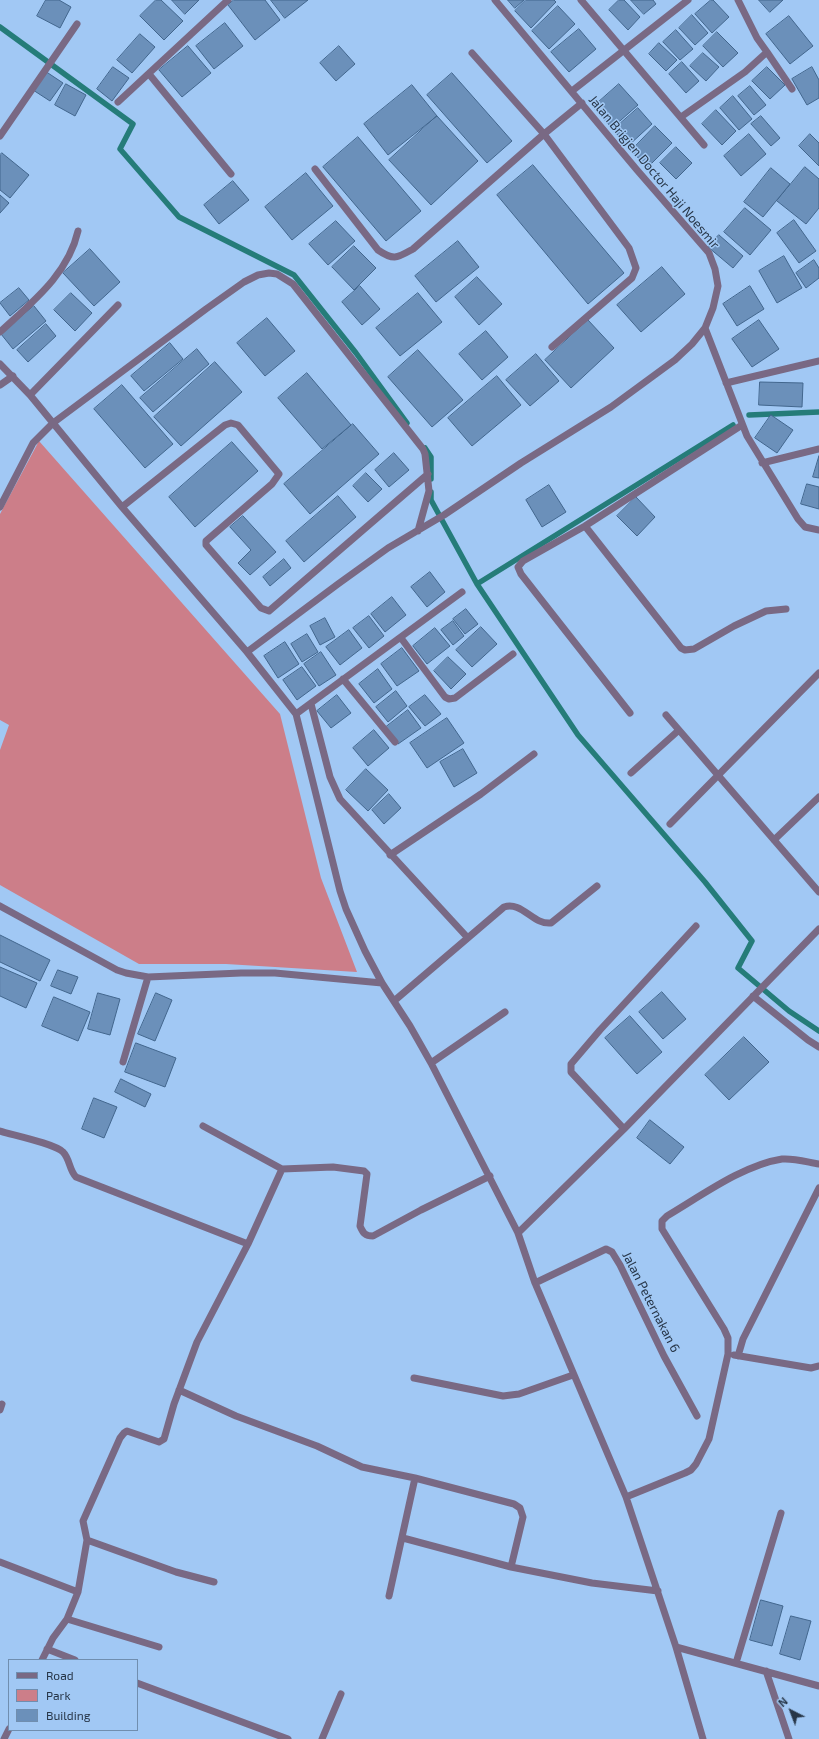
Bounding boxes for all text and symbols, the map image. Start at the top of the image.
street label: Jalan Brigjen Doctor Haji Noesmir [585,92,723,252]
street label: Jalan Peternakan 6 [619,1249,683,1355]
legend [8,1659,138,1731]
text: Road [46,1668,74,1682]
text: Park [46,1688,71,1702]
north arrow [771,1691,811,1731]
text: N [775,1694,790,1709]
text: Building [46,1708,90,1722]

